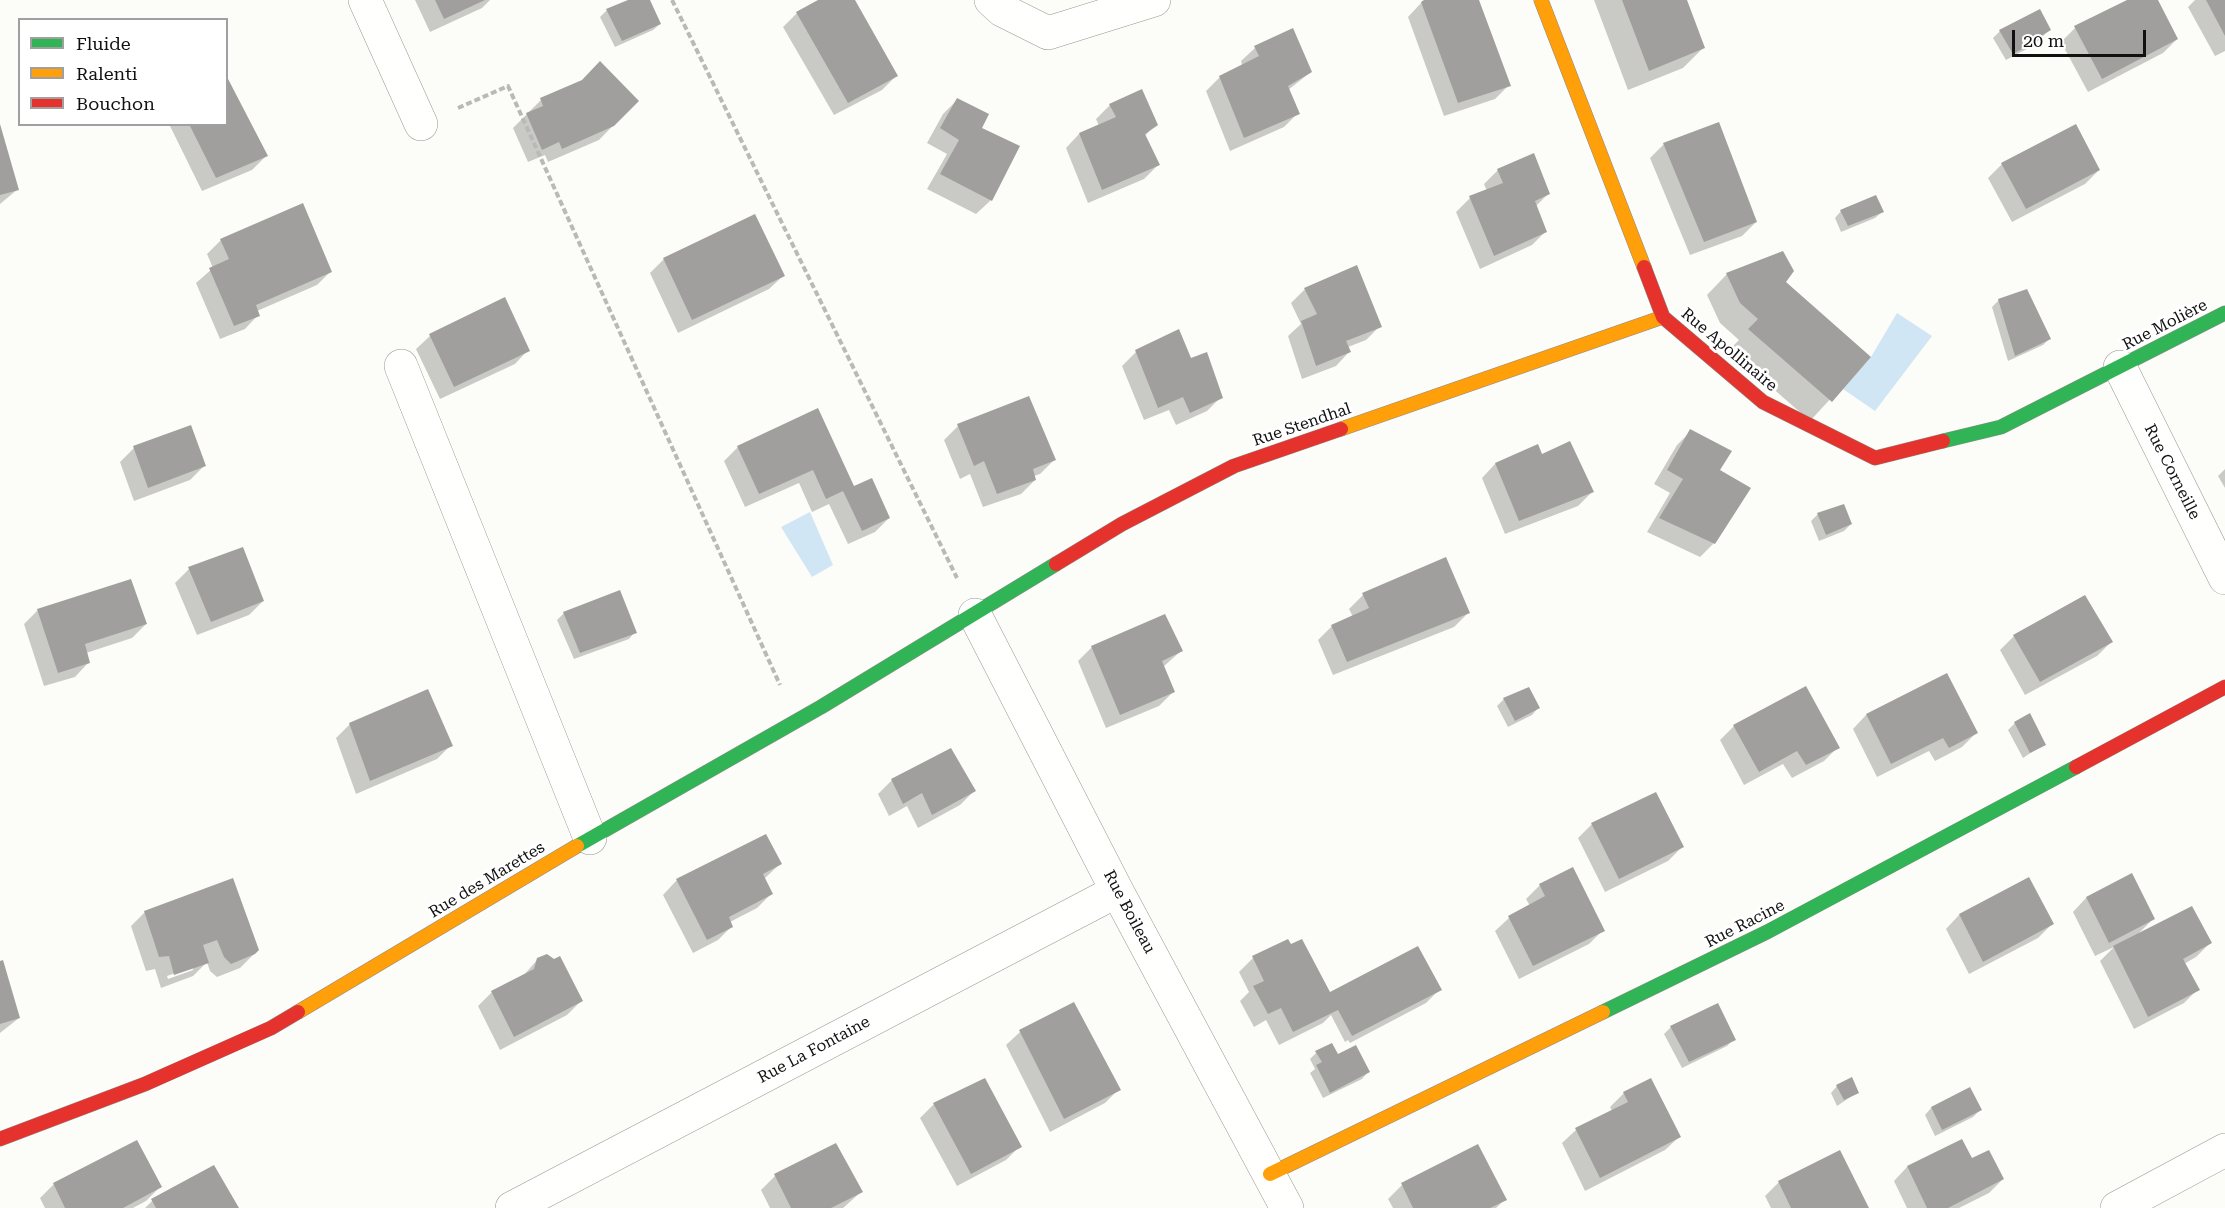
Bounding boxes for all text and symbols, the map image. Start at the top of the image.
legend [18,18,228,126]
scale bar [2015,18,2148,56]
text: 20 m [2023,30,2064,51]
text: Fluide [76,33,131,54]
text: Ralenti [76,63,138,84]
text: Bouchon [76,93,155,114]
street label: Rue Molière [2119,295,2211,355]
street label: Rue Apollinaire [1677,304,1781,396]
street label: Rue Stendhal [1250,399,1354,451]
street label: Rue Corneille [2140,421,2204,523]
street label: Rue des Marettes [426,838,548,922]
street label: Rue Boileau [1099,867,1159,957]
street label: Rue Racine [1702,896,1788,952]
street label: Rue La Fontaine [755,1012,873,1088]

